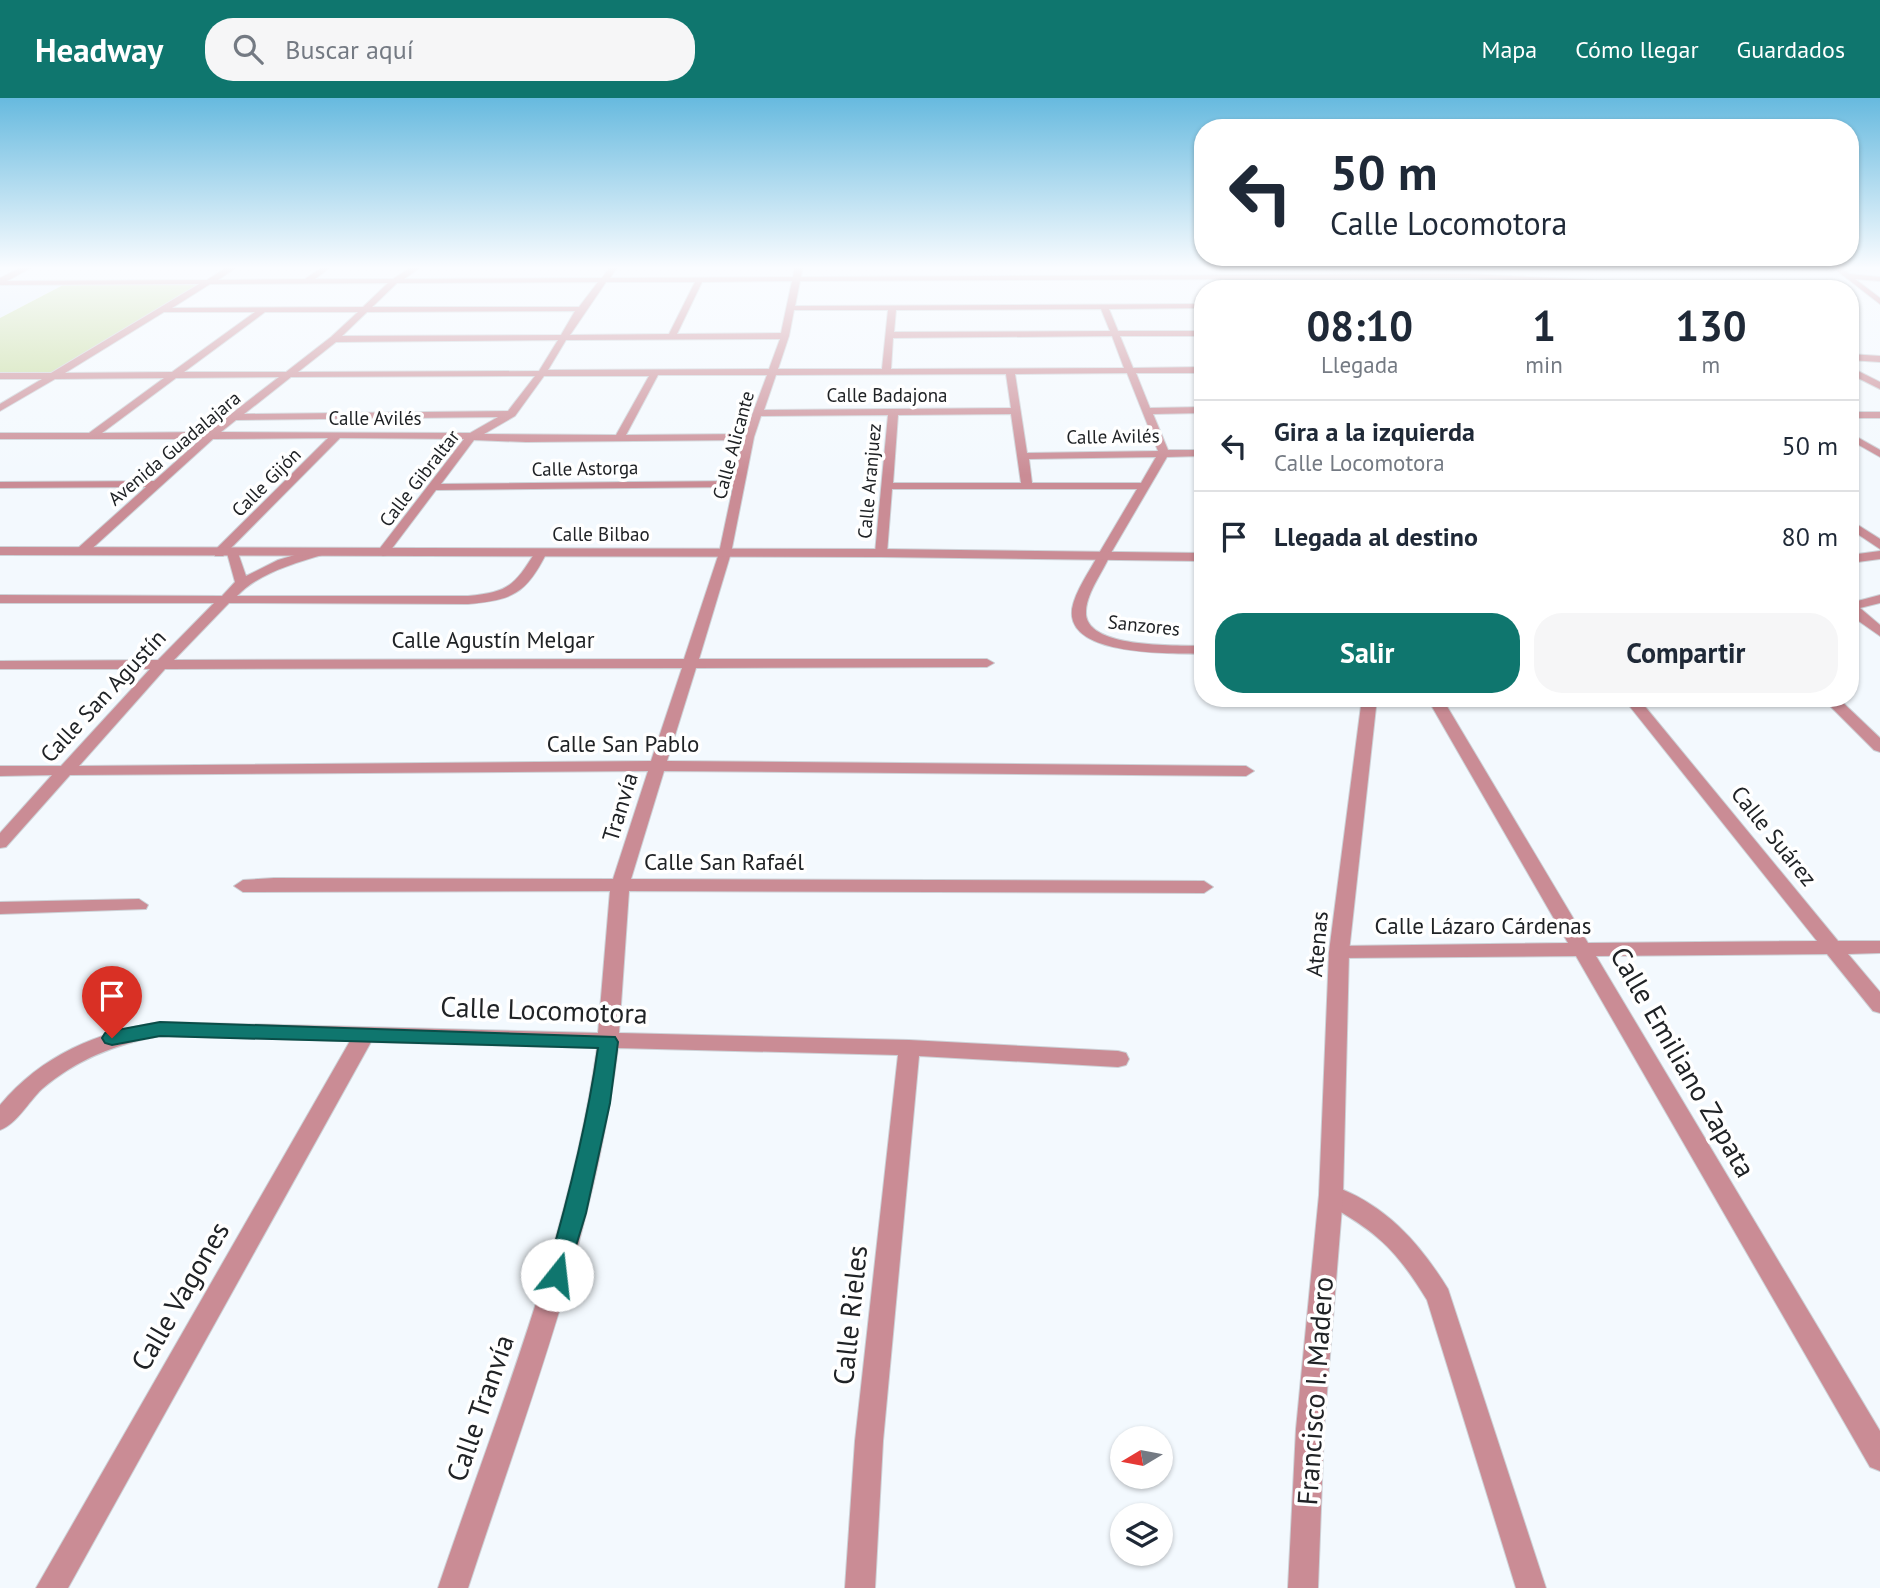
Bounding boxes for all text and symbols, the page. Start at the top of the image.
search box [205,18,695,81]
text: Headway [35,28,163,71]
icon: search [229,30,267,68]
text: Buscar aquí [285,33,414,66]
text: Mapa [1481,34,1537,65]
text: Cómo llegar [1575,34,1699,65]
text: Guardados [1737,34,1845,65]
text: 50 m [1330,140,1437,204]
icon: left [1215,147,1306,238]
text: Calle Locomotora [1330,202,1567,244]
text: 08:10 [1306,298,1413,353]
text: 1 [1532,298,1556,353]
text: 130 [1675,298,1747,353]
text: Llegada [1321,350,1398,379]
text: min [1525,350,1563,379]
text: m [1702,350,1720,379]
street label: Calle Badajona [826,383,948,407]
street label: Avenida Guadalajara [103,386,245,510]
street label: Calle Alicante [707,388,759,502]
street label: Calle Avilés [328,406,422,430]
text: Gira a la izquierda [1274,415,1475,448]
street label: Calle Aranjuez [852,422,886,540]
street label: Calle Avilés [1066,423,1160,449]
street label: Calle Gibraltar [374,424,465,531]
icon: left [1215,427,1253,465]
text: 50 m [1782,429,1838,462]
street label: Calle Gijón [226,442,306,522]
text: Calle Locomotora [1274,448,1445,477]
street label: Calle Astorga [531,455,639,481]
icon: arrive [1215,518,1253,556]
text: Llegada al destino [1274,520,1478,553]
text: 80 m [1782,520,1838,553]
street label: Calle Bilbao [552,522,650,546]
street label: Sanzores [1107,609,1181,641]
button: Salir [1215,613,1520,693]
button: Compartir [1534,613,1838,693]
street label: Calle San Agustín [34,623,172,768]
street label: Calle Agustín Melgar [391,625,595,654]
street label: Calle San Pablo [547,729,699,758]
street label: Tranvía [595,769,644,845]
street label: Calle Suárez [1725,780,1824,892]
street label: Calle San Rafaél [644,847,804,876]
street label: Atenas [1299,910,1334,978]
street label: Calle Lázaro Cárdenas [1375,911,1591,940]
street label: Calle Emiliano Zapata [1602,940,1765,1184]
pin [82,966,142,1038]
icon: arrive [93,977,131,1015]
street label: Calle Locomotora [440,987,648,1032]
street label: Calle Vagones [122,1214,237,1377]
position arrow [520,1238,594,1312]
street label: Calle Rieles [824,1243,875,1387]
street label: Francisco I. Madero [1288,1276,1341,1506]
street label: Calle Tranvía [437,1330,522,1486]
north arrow [1110,1426,1172,1489]
map controls [1110,1426,1173,1566]
button: layers [1110,1503,1173,1566]

